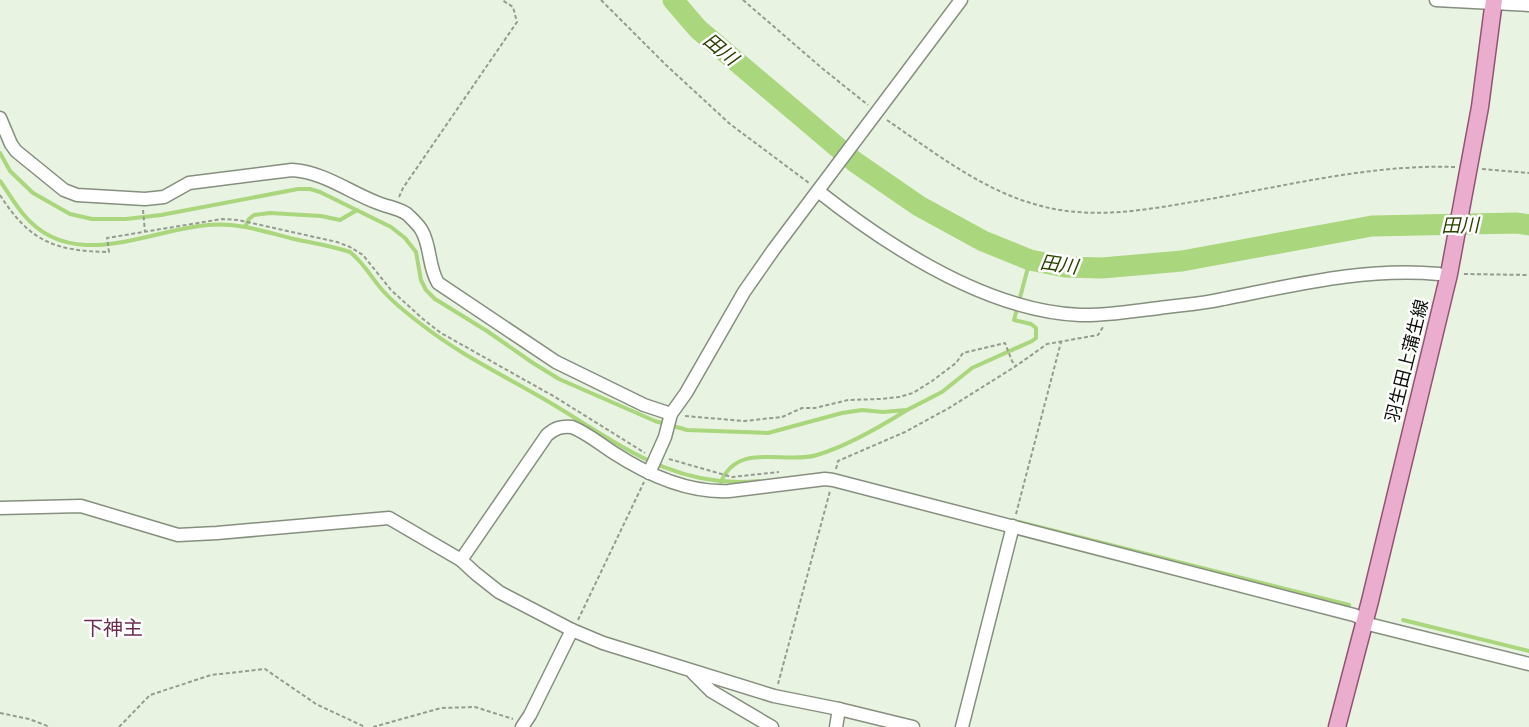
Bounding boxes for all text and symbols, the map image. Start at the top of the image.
water label: 田川 [697,29,744,73]
water label: 田川 [1441,215,1481,239]
water label: 田川 [1038,251,1081,281]
street label: 羽生田上蒲生線 [1382,297,1435,425]
district label: 下神主 [83,617,143,643]

